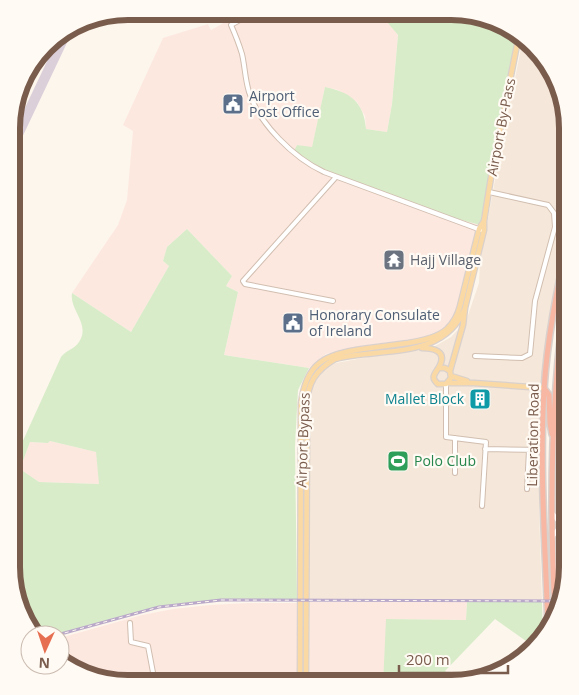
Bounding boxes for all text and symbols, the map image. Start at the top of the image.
street label: Airport By-Pass [482,76,519,178]
place label: Airport Post Office [249,86,320,121]
public building icon: Airport Post Office [221,92,245,116]
temple icon: Hajj Village [382,248,406,272]
place label: Hajj Village [410,250,481,269]
place label: Honorary Consulate of Ireland [309,305,440,340]
public building icon: Honorary Consulate of Ireland [281,311,305,335]
street label: Liberation Road [522,383,543,487]
building icon: Mallet Block [468,387,492,411]
place label: Mallet Block [385,389,465,408]
street label: Airport Bypass [291,392,314,488]
sports icon: Polo Club [386,449,410,473]
place label: Polo Club [414,451,476,470]
north arrow [20,625,70,675]
scale bar [399,642,508,674]
text: 200 m [406,649,450,669]
text: N [38,654,50,673]

